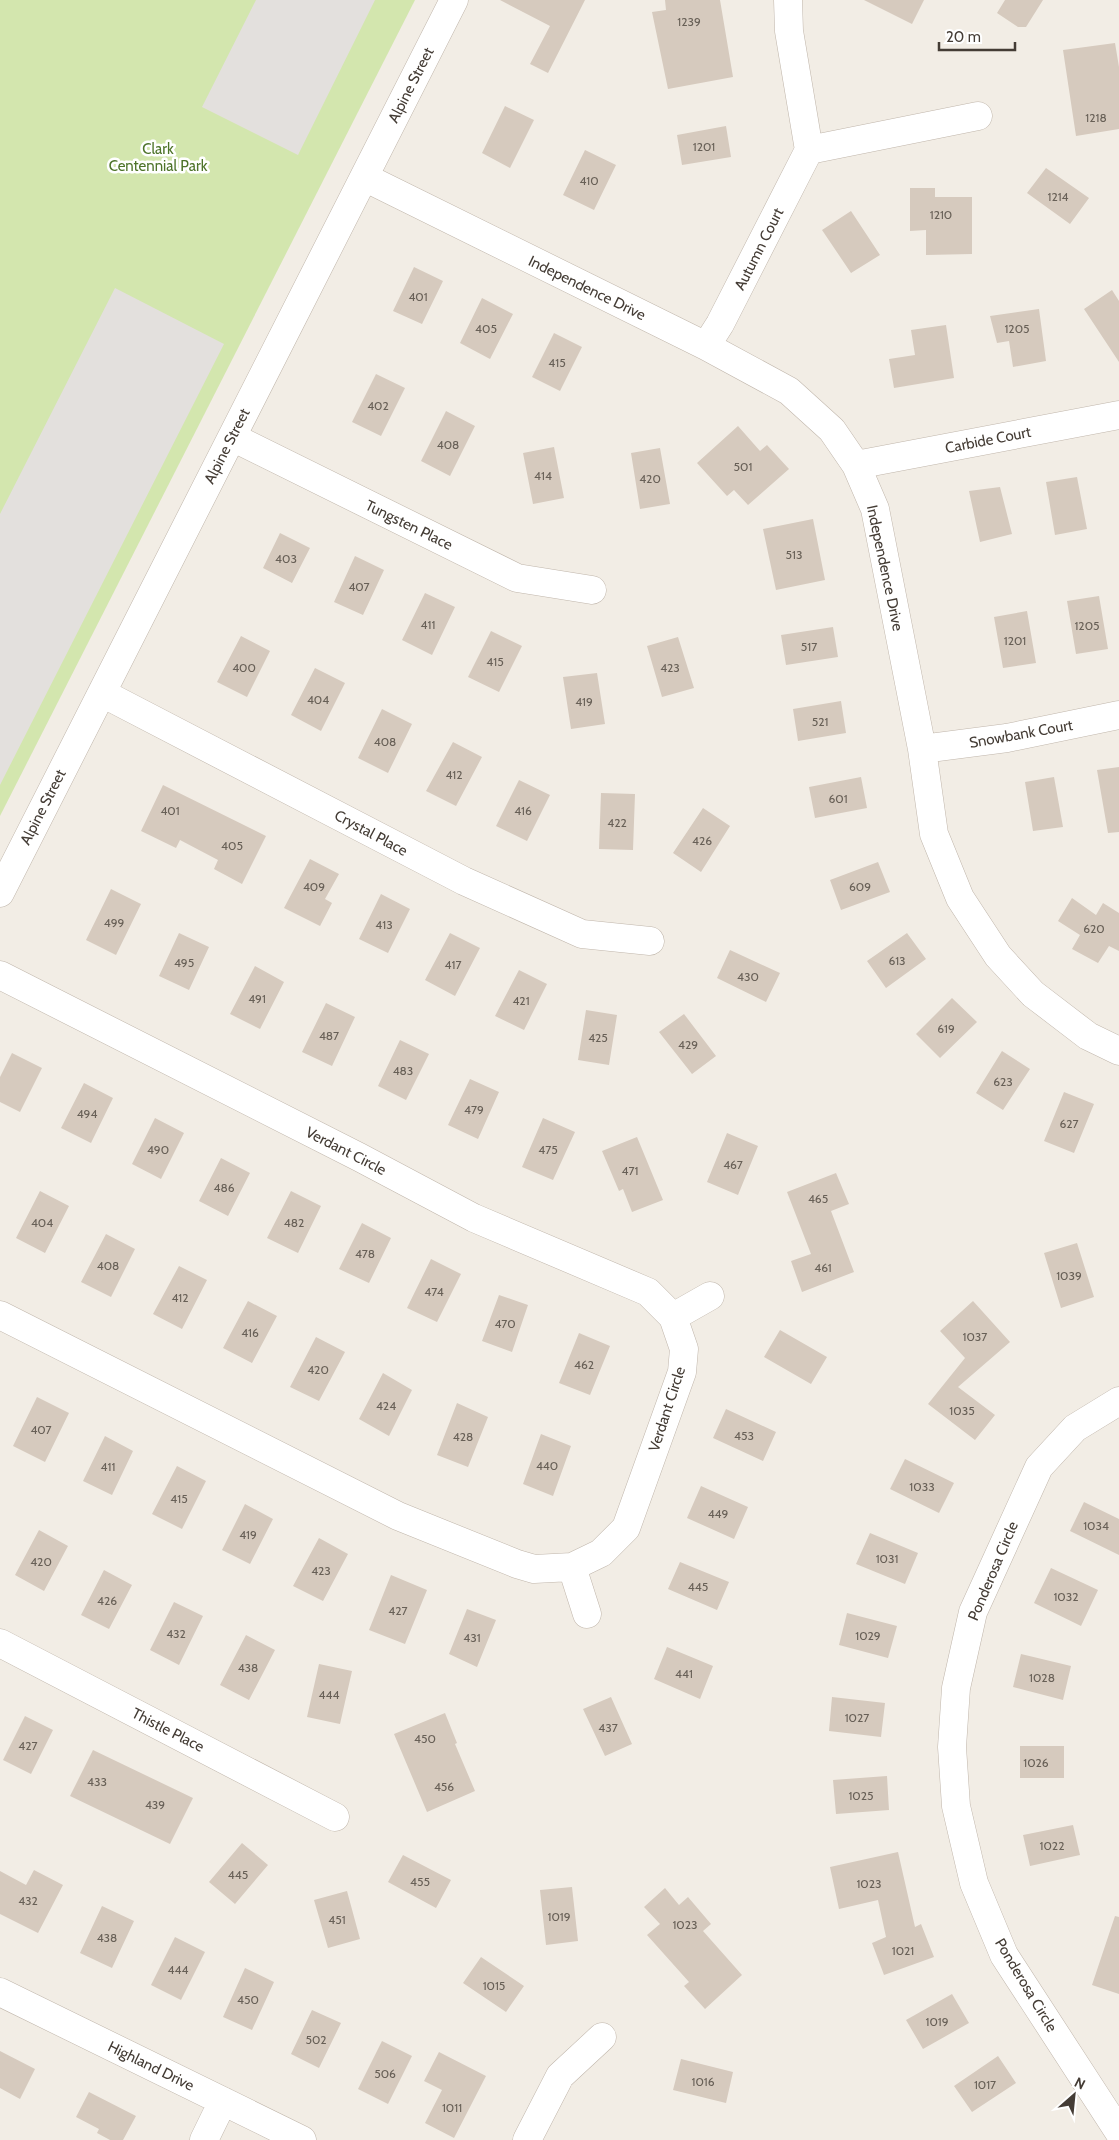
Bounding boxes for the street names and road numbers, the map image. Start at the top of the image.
street label: Alpine Street [384,44,438,126]
street label: Autumn Court [731,205,787,293]
street label: Independence Drive [525,252,649,324]
street label: Alpine Street [200,405,254,487]
street label: Carbide Court [944,423,1032,457]
street label: Tungsten Place [363,496,456,554]
street label: Independence Drive [863,503,907,633]
street label: Snowbank Court [968,716,1074,752]
street label: Alpine Street [16,766,70,848]
street label: Crystal Place [331,806,411,860]
street label: Verdant Circle [303,1123,390,1179]
street label: Verdant Circle [645,1364,689,1454]
street label: Ponderosa Circle [964,1518,1022,1623]
street label: Thistle Place [129,1704,207,1756]
street label: Ponderosa Circle [991,1935,1061,2035]
street label: Highland Drive [105,2037,197,2095]

